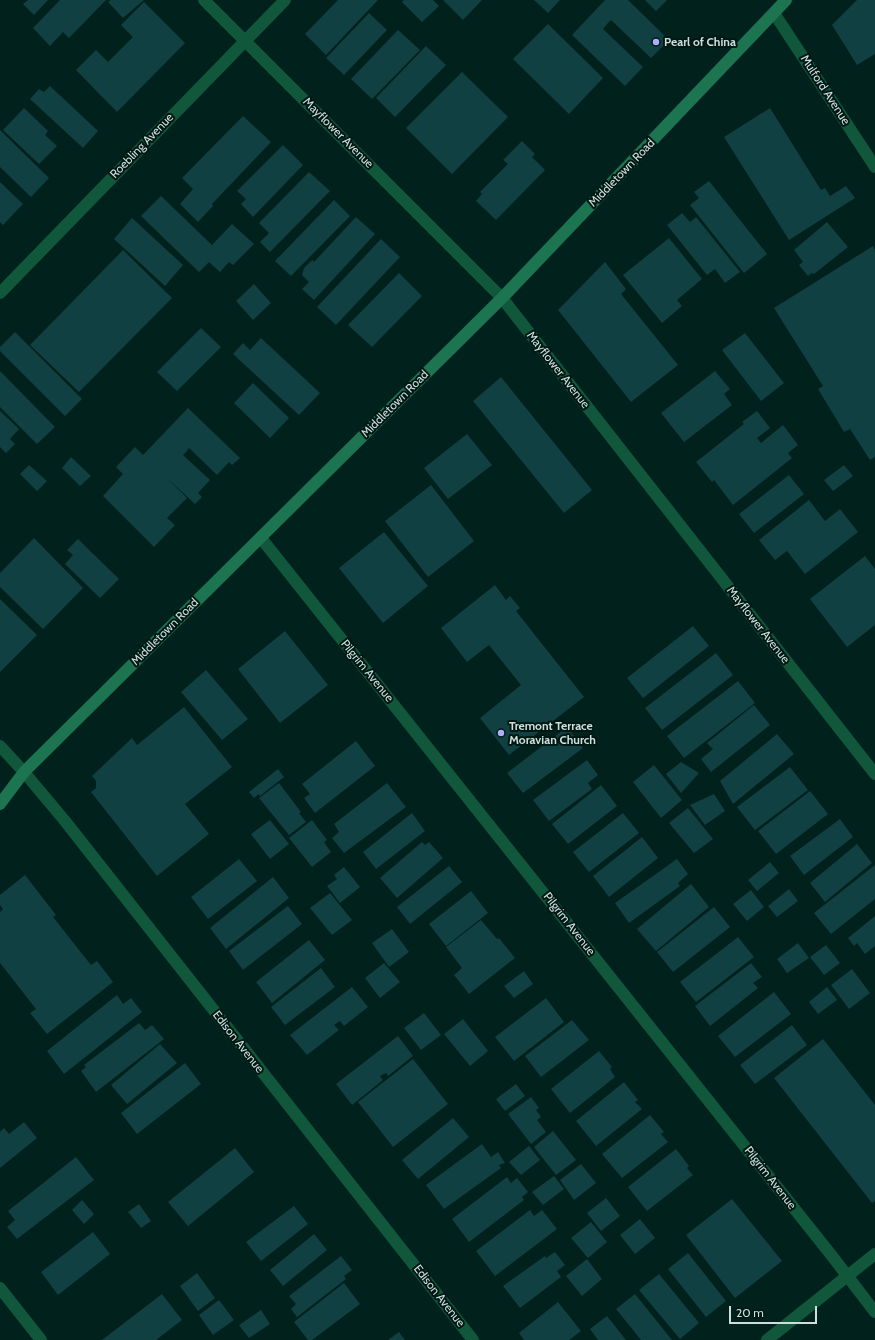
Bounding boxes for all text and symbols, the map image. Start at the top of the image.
place label: Pearl of China [664,35,736,49]
marker: Pearl of China [651,37,661,47]
street label: Mulford Avenue [797,52,853,128]
street label: Mayflower Avenue [300,95,376,171]
street label: Roebling Avenue [107,110,177,182]
street label: Middletown Road [586,136,658,210]
street label: Mayflower Avenue [523,329,593,411]
street label: Middletown Road [358,367,432,441]
street label: Mayflower Avenue [723,584,793,666]
street label: Middletown Road [128,595,202,669]
street label: Pilgrim Avenue [338,637,396,705]
place label: Tremont Terrace Moravian Church [509,719,596,747]
marker: Tremont Terrace Moravian Church [496,728,506,738]
street label: Pilgrim Avenue [540,890,598,958]
street label: Edison Avenue [209,1008,267,1076]
street label: Pilgrim Avenue [741,1144,799,1212]
street label: Edison Avenue [410,1262,468,1330]
scale bar [731,1298,819,1324]
text: 20 m [736,1305,764,1320]

